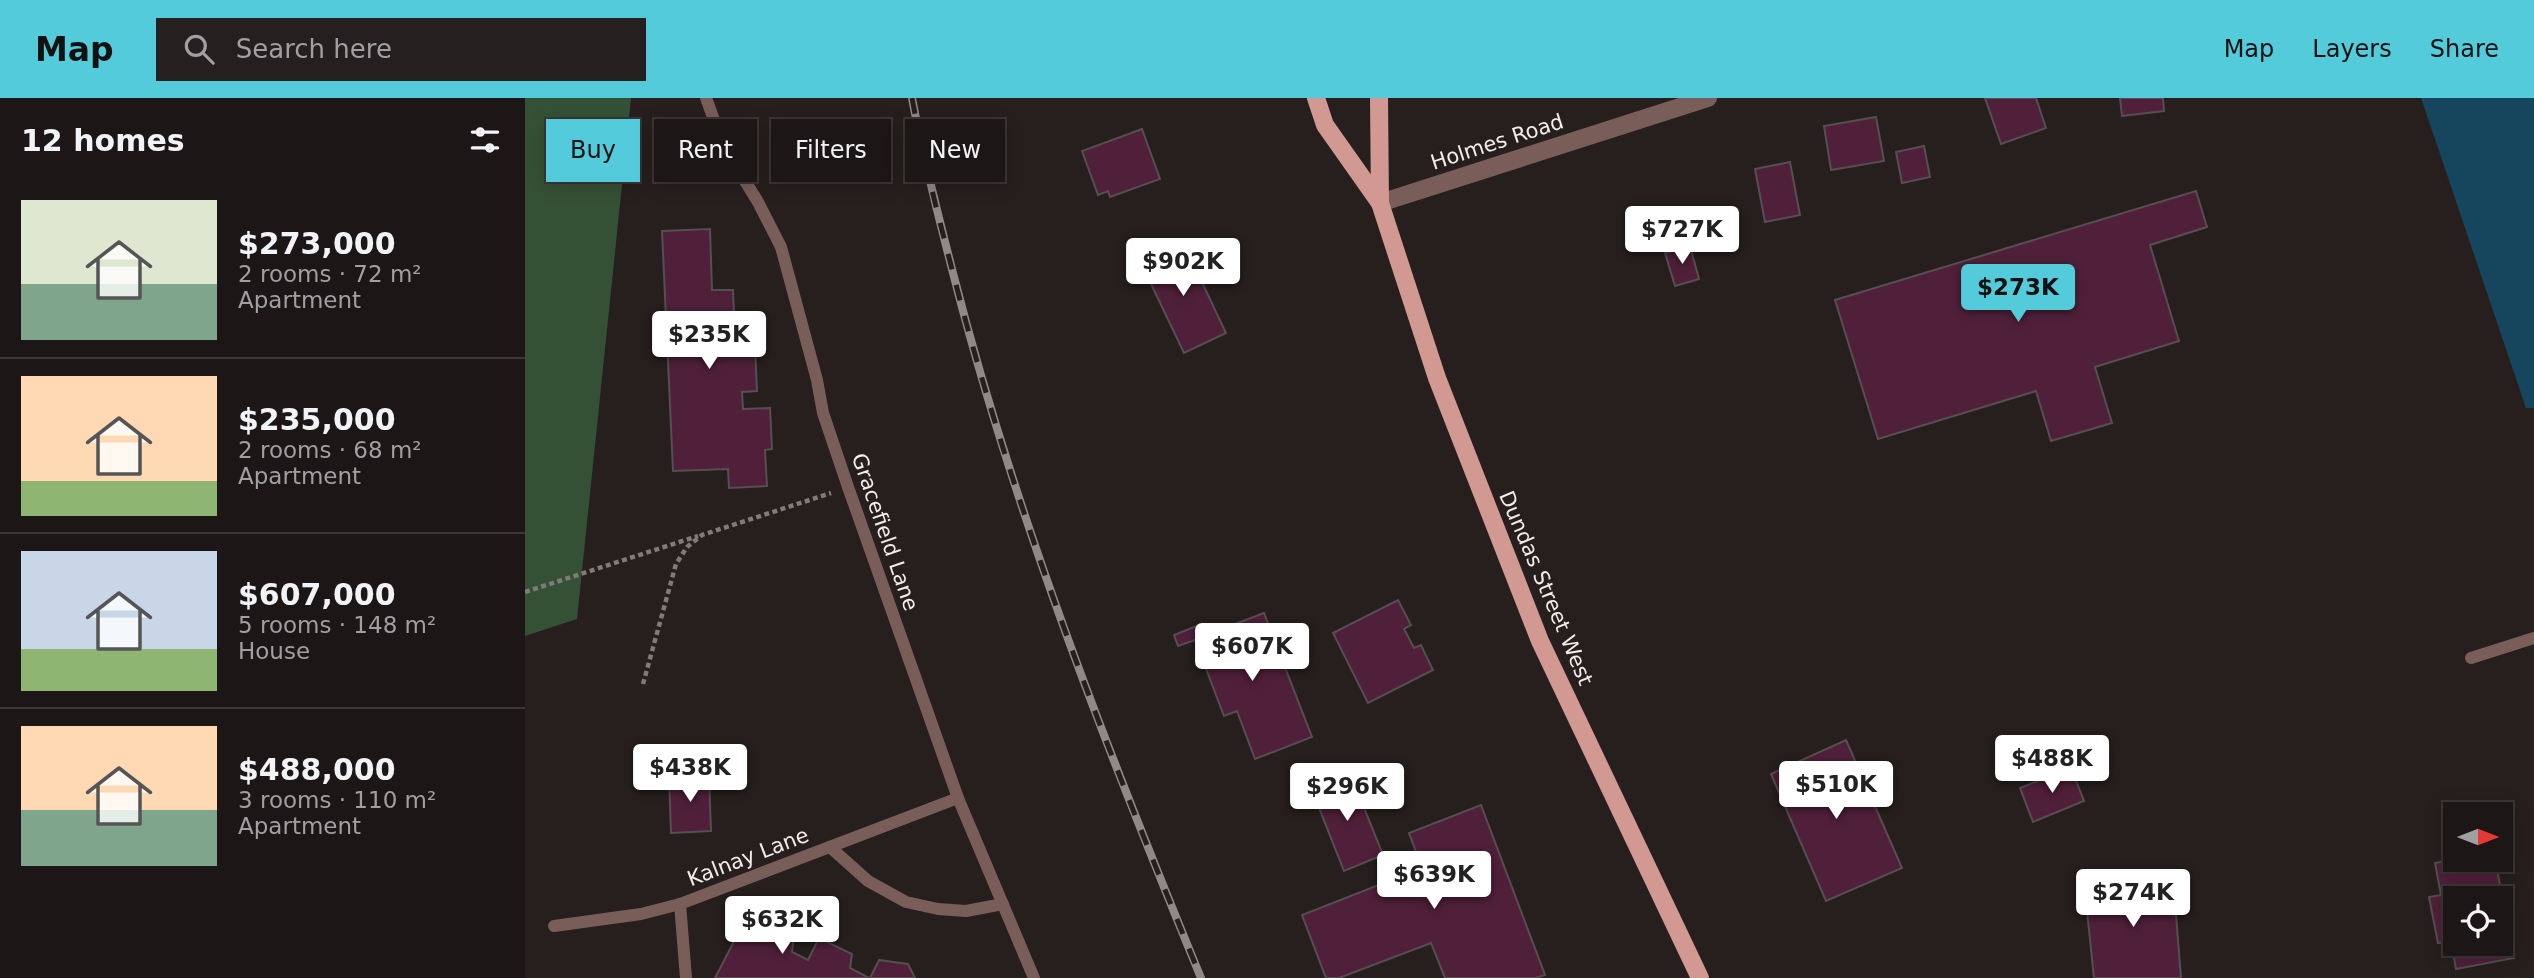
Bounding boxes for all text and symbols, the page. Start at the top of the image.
search box [156,18,646,81]
text: Map [35,30,114,69]
icon: search [180,30,218,68]
text: Search here [236,34,392,64]
text: Map [2224,35,2274,63]
text: Layers [2312,35,2392,63]
text: Share [2430,35,2499,63]
street label: Holmes Road [1428,109,1566,175]
chip: Buy [546,119,640,182]
chip: Rent [654,119,757,182]
chip: Filters [771,119,891,182]
chip: New [905,119,1005,182]
icon: filters [466,121,504,159]
text: 12 homes [21,123,185,158]
pin: $727K [1633,206,1731,266]
text: $727K [1641,216,1723,242]
text: $273,000 [238,226,396,261]
icon: home [77,228,161,312]
pin: $902K [1134,238,1232,298]
text: $902K [1142,248,1224,274]
text: 2 rooms · 72 m² [238,261,422,287]
pin: $273K [1969,264,2067,324]
text: $273K [1977,274,2059,300]
text: Apartment [238,287,361,313]
pin: $235K [660,312,758,371]
text: $235K [668,321,750,347]
text: $235,000 [238,402,396,437]
icon: home [77,404,161,488]
text: 2 rooms · 68 m² [238,437,422,463]
street label: Gracefield Lane [847,450,923,614]
text: Apartment [238,463,361,489]
street label: Dundas Street West [1494,487,1598,689]
text: $607,000 [238,577,396,612]
icon: home [77,579,161,663]
text: 5 rooms · 148 m² [238,612,436,638]
pin: $607K [1203,624,1301,683]
text: $607K [1211,633,1293,659]
text: House [238,638,310,664]
pin: $488K [2003,736,2101,795]
pin: $438K [641,744,739,804]
text: $488K [2011,745,2093,771]
text: $488,000 [238,752,396,787]
icon: home [77,754,161,838]
text: $438K [649,754,731,780]
pin: $510K [1787,762,1885,821]
pin: $296K [1298,764,1396,823]
text: $510K [1795,771,1877,797]
text: $296K [1306,773,1388,799]
text: 3 rooms · 110 m² [238,787,436,813]
north arrow [2443,802,2513,872]
map controls [2443,802,2513,956]
text: Apartment [238,813,361,839]
street label: Kalnay Lane [684,823,812,891]
pin: $639K [1385,852,1483,911]
text: $639K [1393,861,1475,887]
pin: $274K [2084,870,2182,929]
text: $274K [2092,879,2174,905]
button: locate [2443,886,2513,956]
pin: $632K [733,896,831,956]
text: $632K [741,906,823,932]

